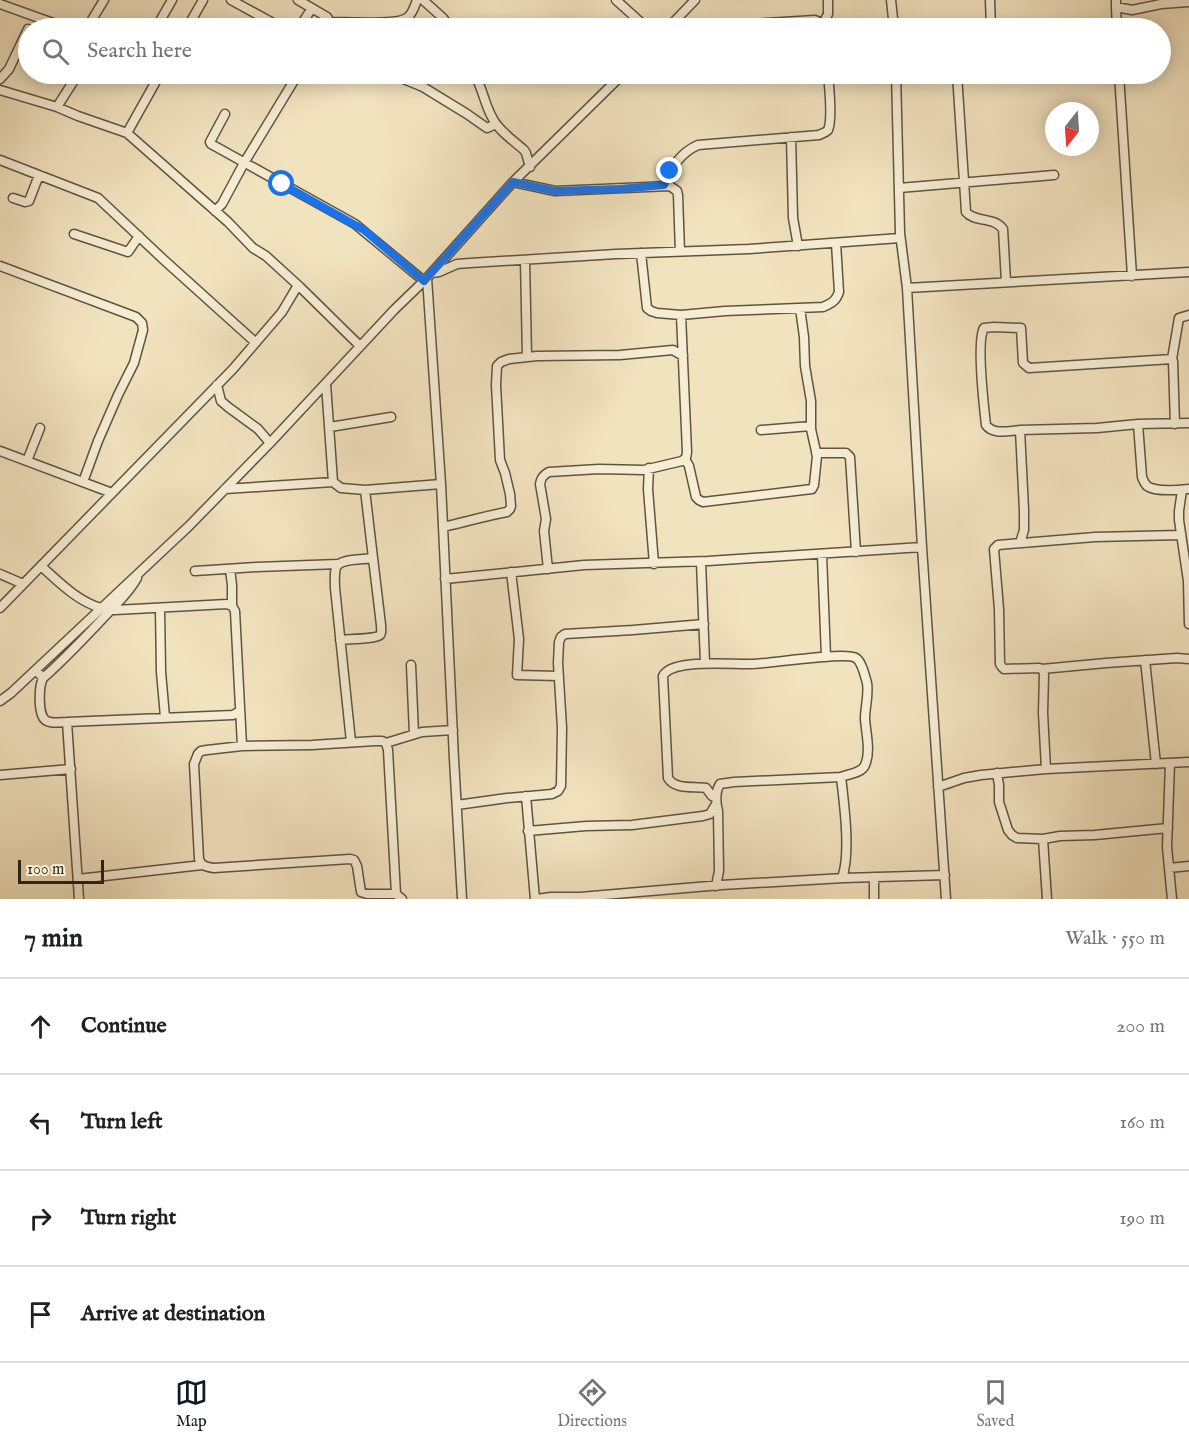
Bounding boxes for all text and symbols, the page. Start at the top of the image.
search box [18,18,1171,84]
icon: search [39,35,72,68]
text: Search here [87,37,192,65]
north arrow [1045,102,1099,156]
route end [656,157,682,183]
route start [268,170,294,196]
scale bar [18,857,104,884]
text: 100 m [27,860,64,880]
text: 7 min [24,922,83,955]
text: Walk · 550 m [1065,926,1165,951]
icon: ahead [24,1010,57,1043]
text: Continue [81,1012,167,1040]
text: 200 m [1116,1014,1165,1039]
icon: left [24,1106,57,1139]
text: Turn left [81,1108,163,1136]
text: 160 m [1119,1110,1165,1135]
icon: right [24,1202,57,1235]
text: Turn right [81,1204,176,1232]
text: 190 m [1119,1206,1165,1231]
icon: arrive [24,1298,57,1331]
text: Arrive at destination [81,1300,265,1328]
tab: Map [175,1376,208,1432]
tab: Directions [557,1376,627,1432]
tab: Saved [976,1376,1014,1432]

